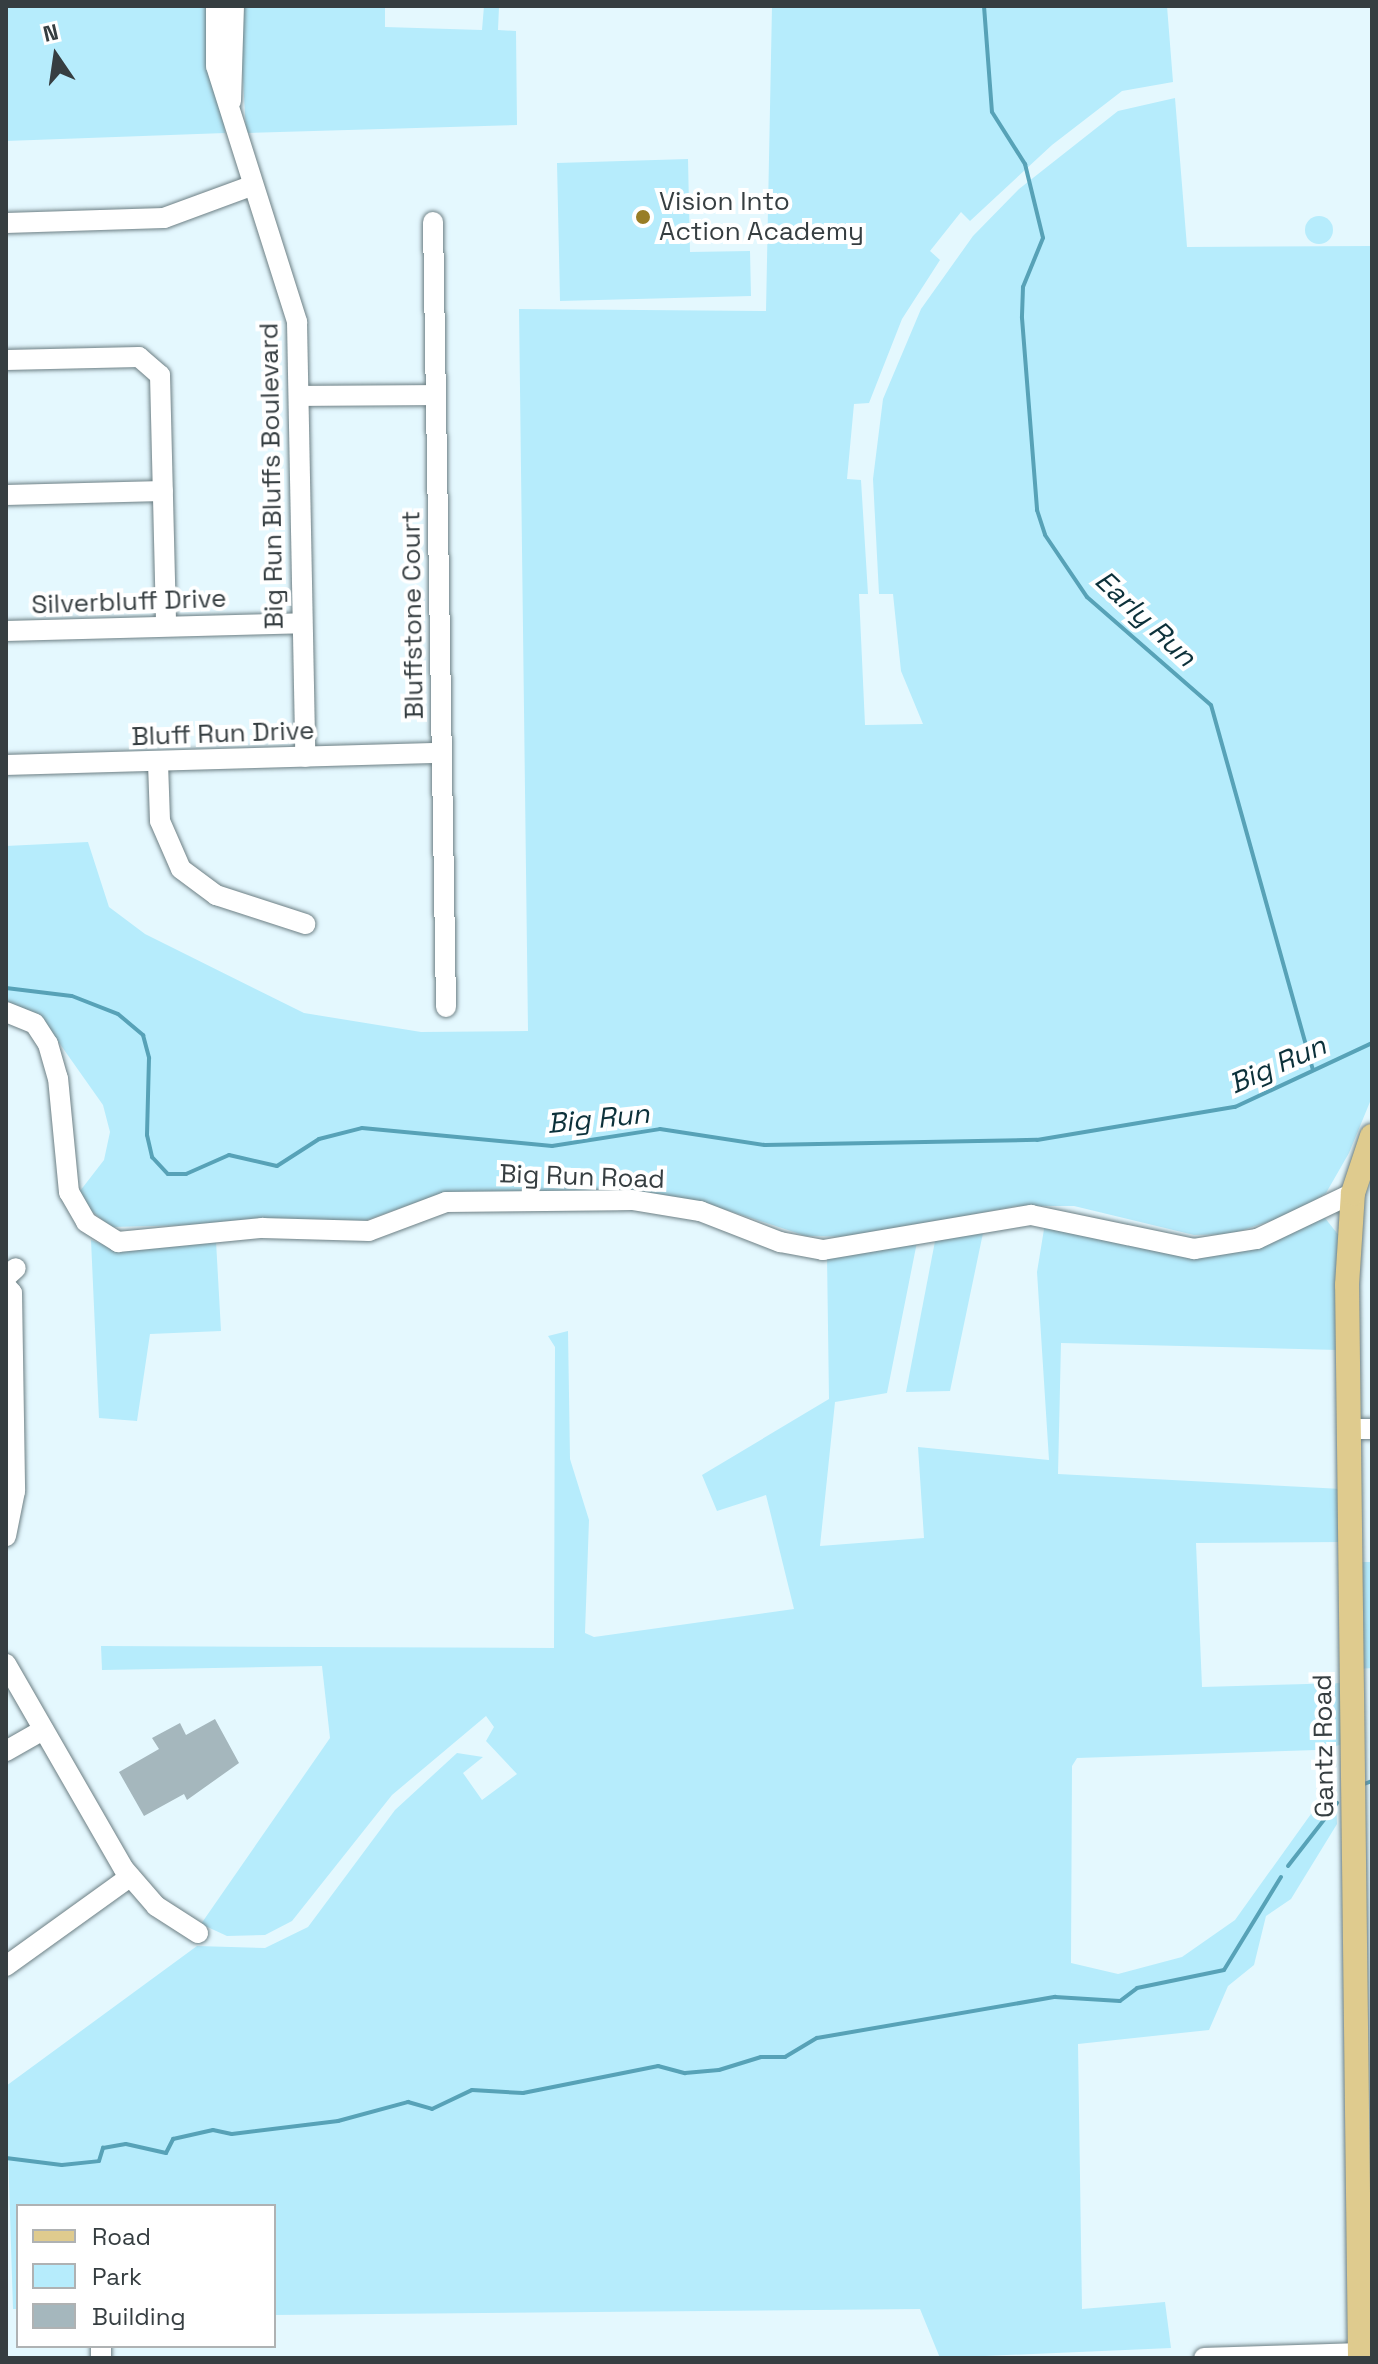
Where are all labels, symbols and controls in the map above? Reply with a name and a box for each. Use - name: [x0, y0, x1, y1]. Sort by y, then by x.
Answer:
- north arrow: [16, 16, 96, 96]
- text: N: [40, 17, 61, 48]
- place label: Vision Into Action Academy: [659, 186, 864, 248]
- marker: Vision Into Action Academy: [634, 208, 652, 226]
- street label: Big Run Bluffs Boulevard: [254, 323, 290, 629]
- street label: Bluffstone Court: [396, 510, 430, 720]
- water label: Early Run: [1089, 563, 1203, 673]
- street label: Silverbluff Drive: [31, 583, 227, 621]
- street label: Bluff Run Drive: [131, 715, 315, 753]
- water label: Big Run: [1223, 1028, 1331, 1100]
- water label: Big Run: [545, 1096, 651, 1140]
- street label: Big Run Road: [499, 1159, 665, 1195]
- street label: Gantz Road: [1307, 1674, 1341, 1818]
- legend: [16, 2204, 276, 2348]
- text: Road: [92, 2221, 151, 2252]
- text: Park: [92, 2261, 142, 2292]
- text: Building: [92, 2301, 186, 2332]

